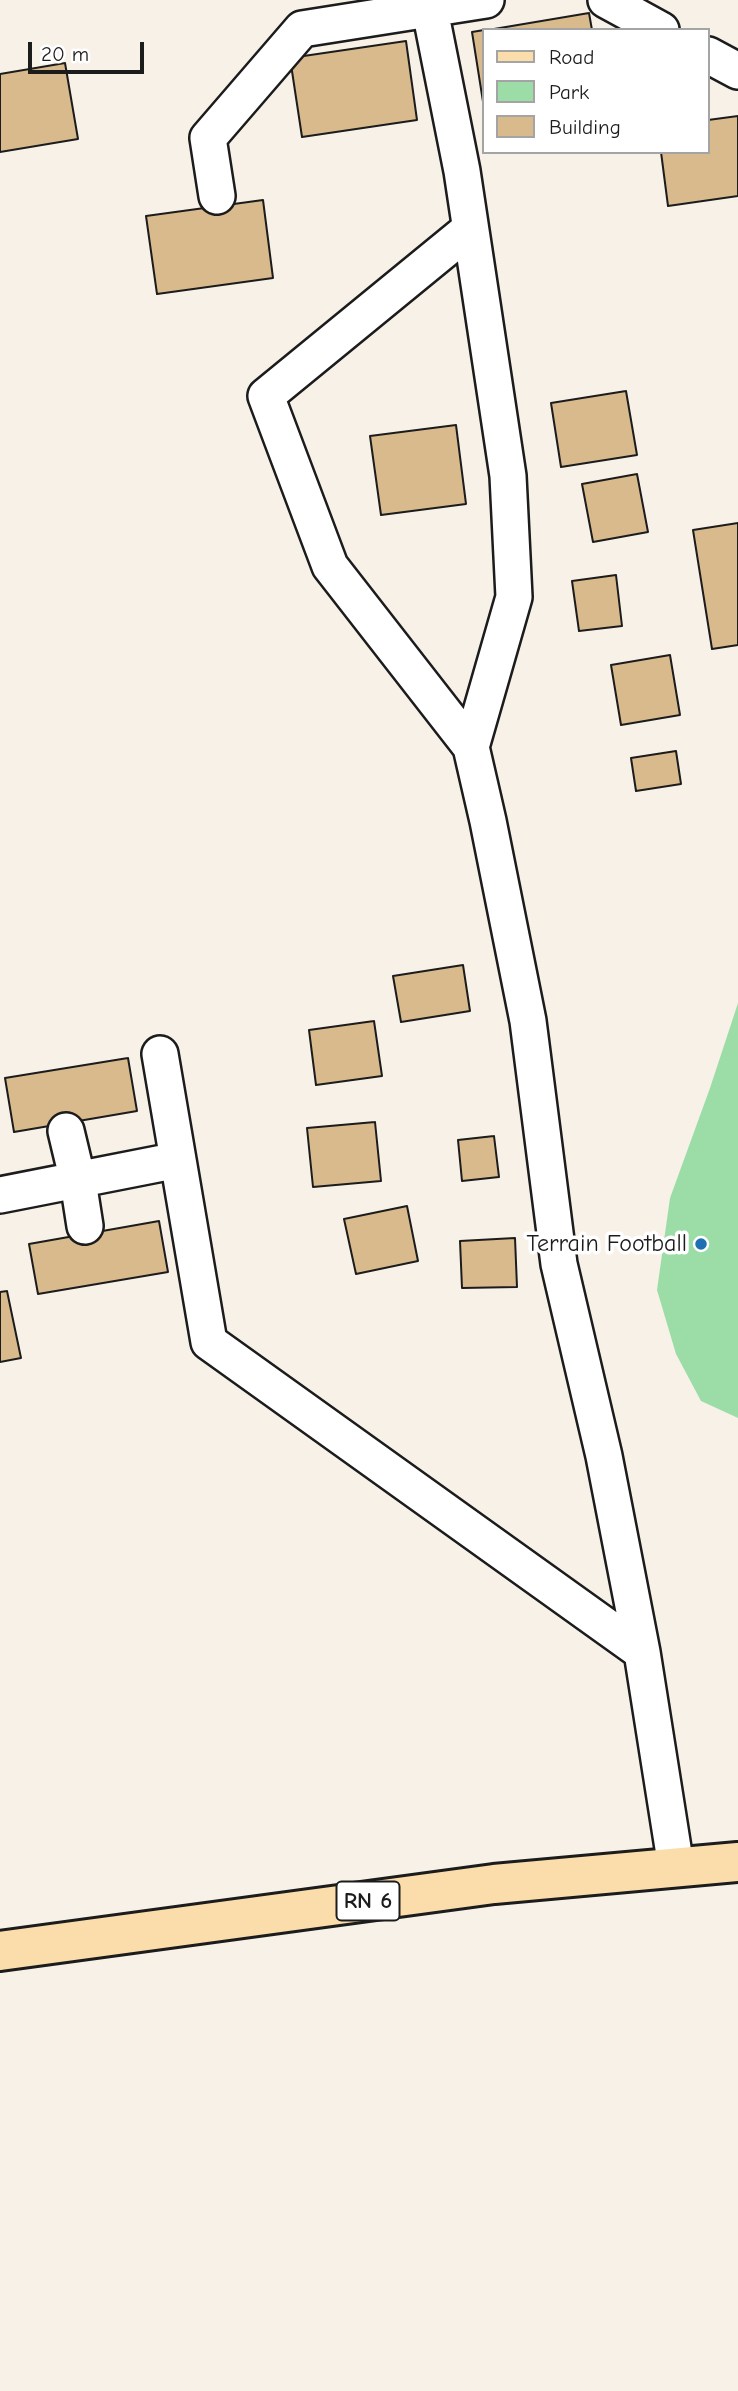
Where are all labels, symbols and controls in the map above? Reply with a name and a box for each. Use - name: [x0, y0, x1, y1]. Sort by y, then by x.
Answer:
- scale bar: [32, 28, 147, 72]
- legend: [482, 28, 710, 154]
- text: 20 m: [41, 42, 89, 66]
- text: Road: [549, 45, 594, 69]
- text: Park: [549, 80, 589, 104]
- text: Building: [549, 115, 621, 139]
- place label: Terrain Football: [526, 1230, 687, 1258]
- marker: Terrain Football: [693, 1236, 709, 1252]
- road number: RN 6: [336, 1882, 400, 1920]

